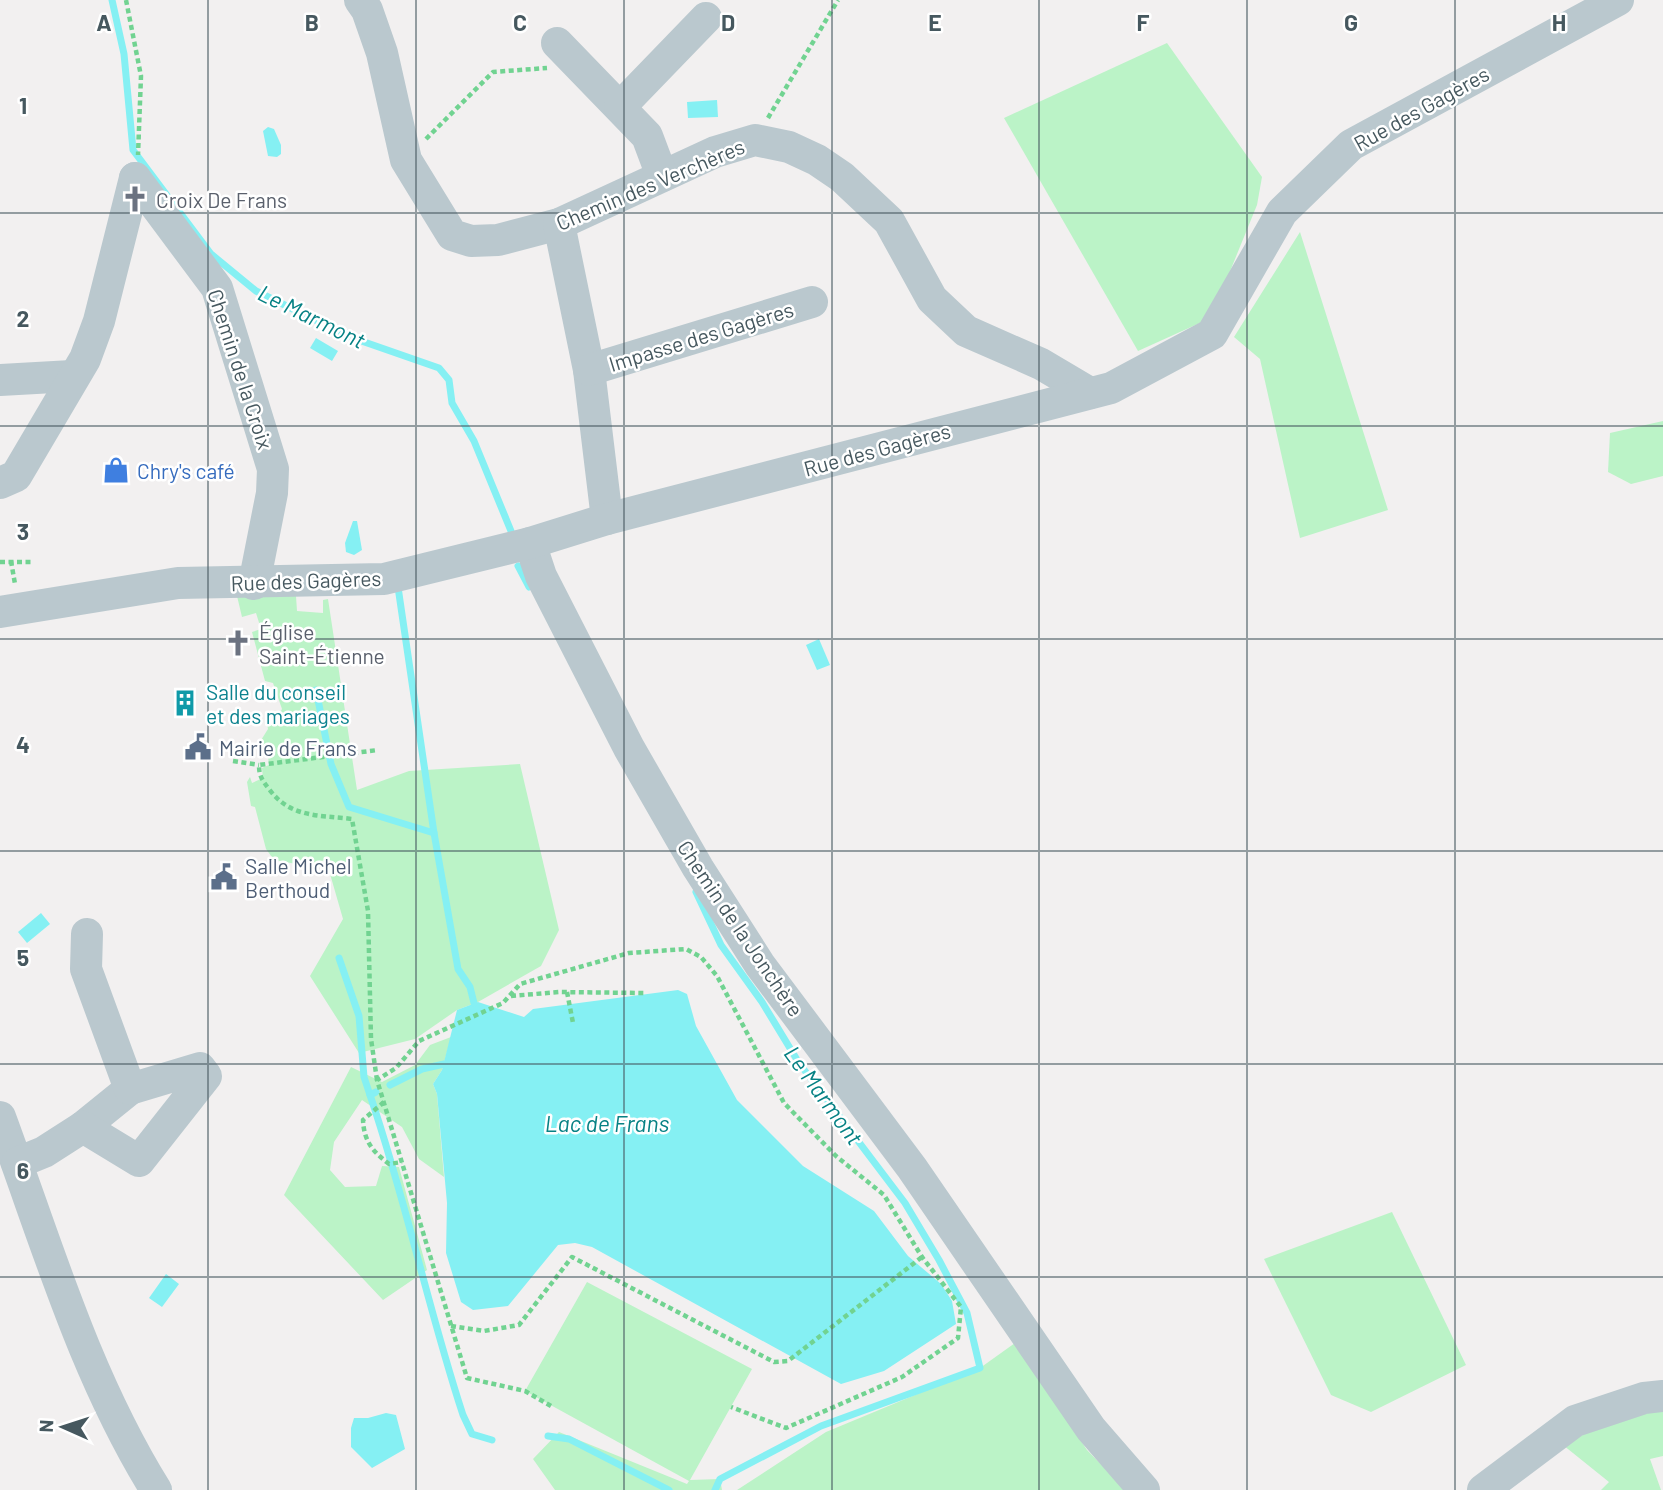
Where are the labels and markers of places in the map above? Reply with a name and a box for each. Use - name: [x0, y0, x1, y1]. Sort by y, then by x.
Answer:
- church icon: Croix De Frans: [120, 184, 150, 214]
- place label: Croix De Frans: [156, 187, 287, 212]
- shop icon: Chry's café: [101, 455, 131, 485]
- place label: Chry's café: [137, 458, 235, 483]
- place label: Église Saint-Étienne: [259, 619, 385, 668]
- church icon: Église Saint-Étienne: [223, 628, 253, 658]
- place label: Salle du conseil et des mariages: [206, 679, 350, 728]
- building icon: Salle du conseil et des mariages: [170, 688, 200, 718]
- public building icon: Mairie de Frans: [183, 732, 213, 762]
- place label: Mairie de Frans: [219, 735, 357, 760]
- place label: Salle Michel Berthoud: [245, 853, 352, 902]
- public building icon: Salle Michel Berthoud: [209, 862, 239, 892]

